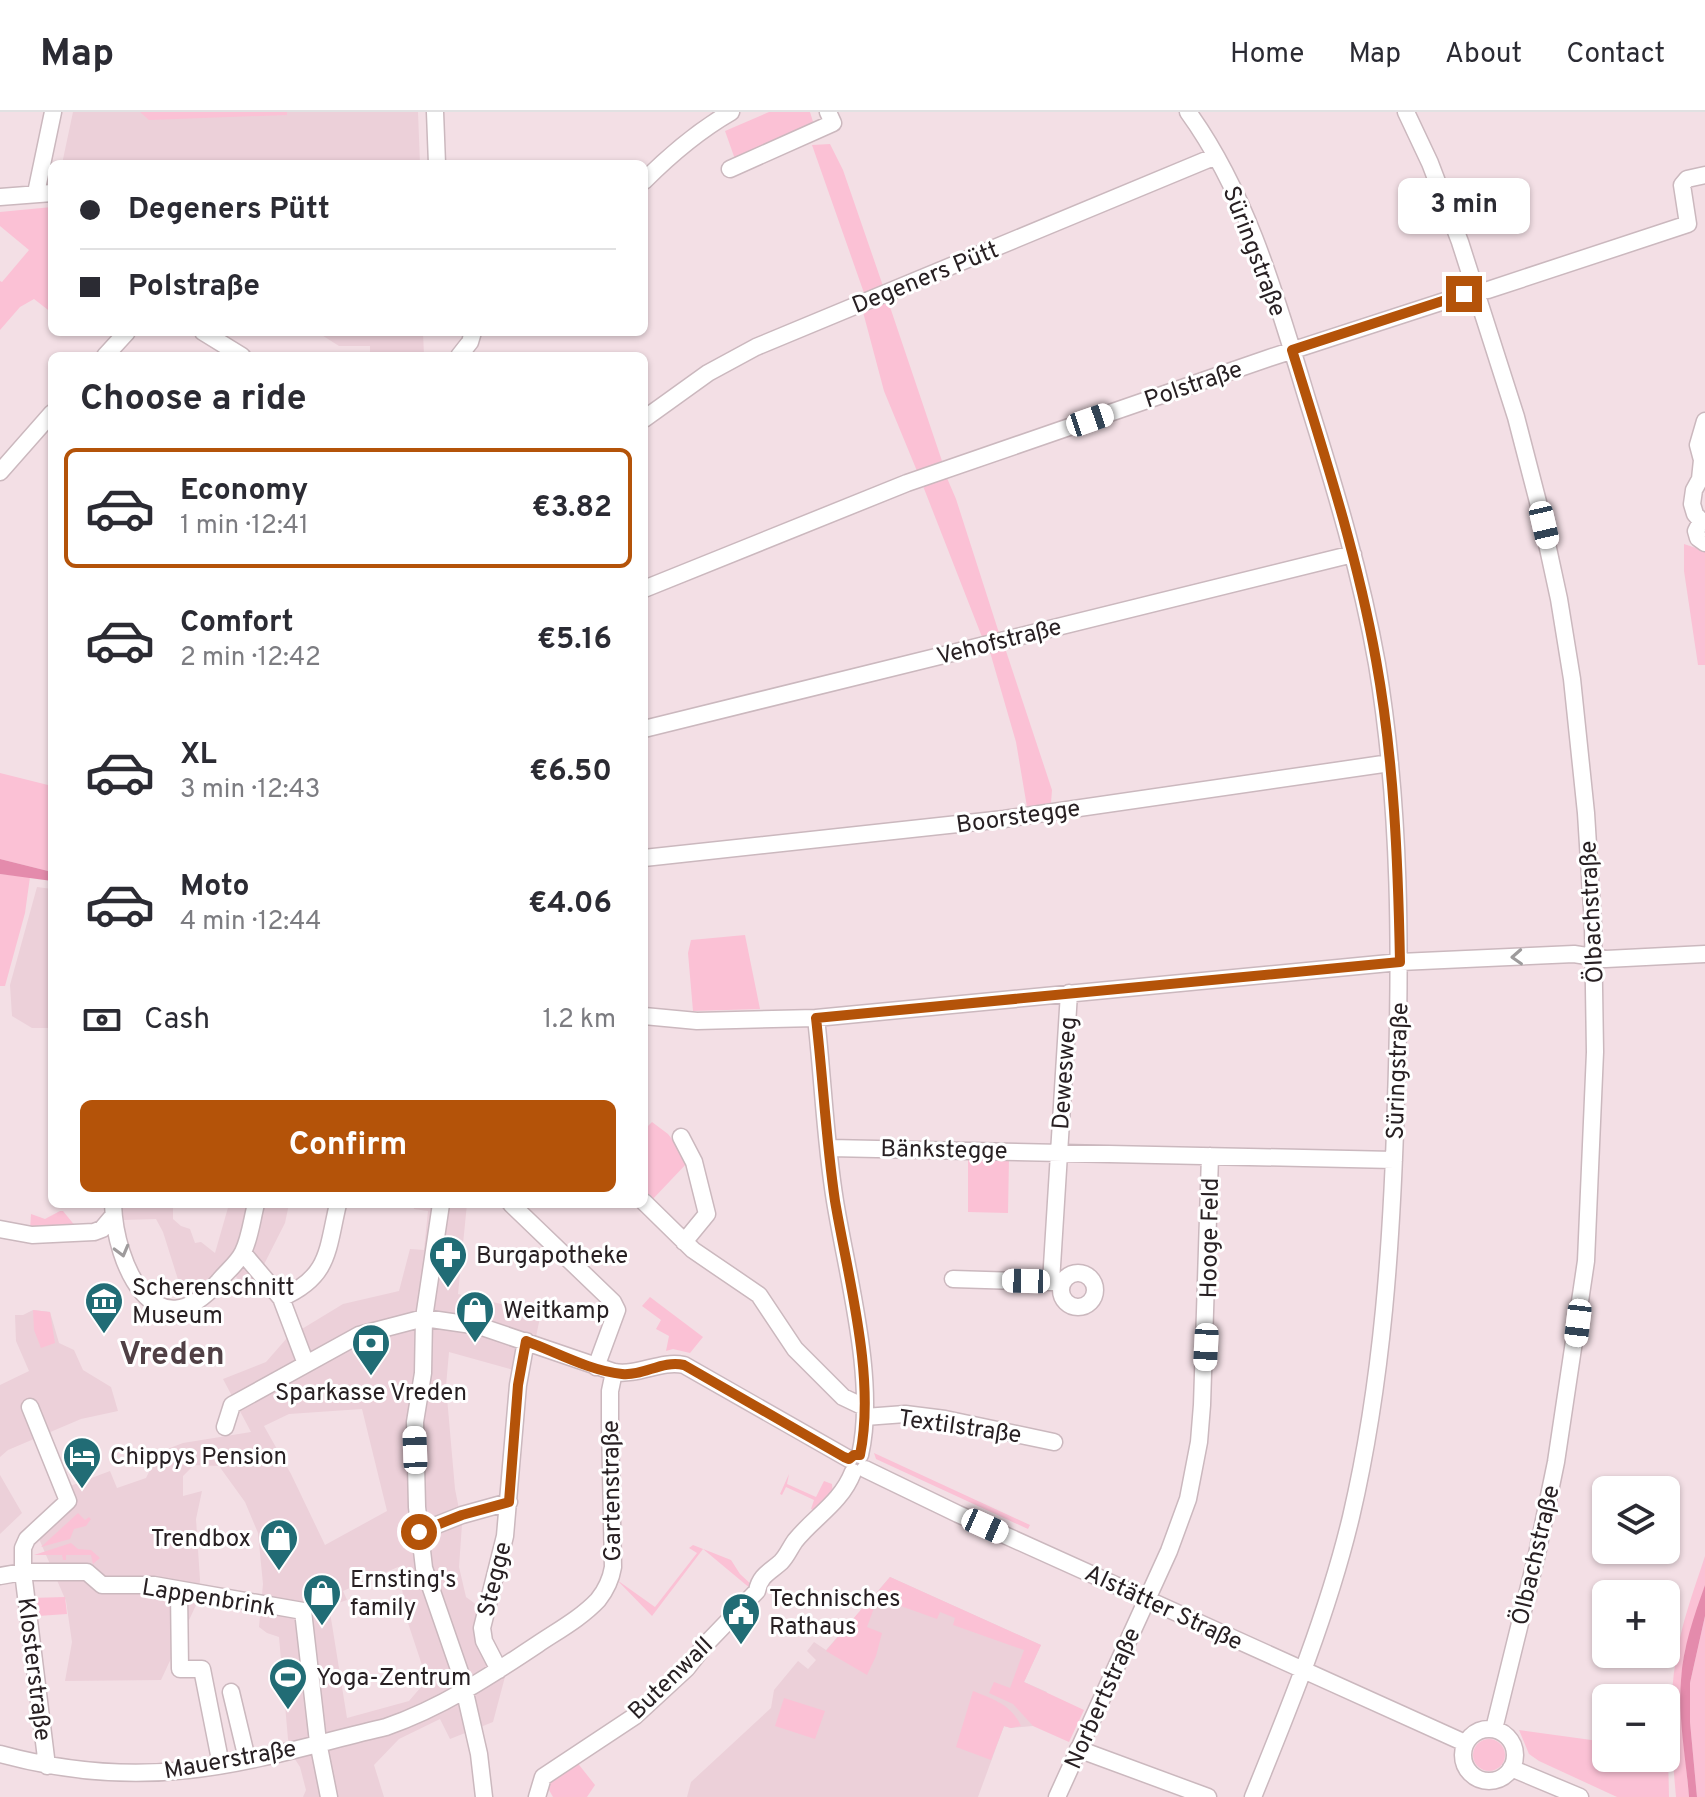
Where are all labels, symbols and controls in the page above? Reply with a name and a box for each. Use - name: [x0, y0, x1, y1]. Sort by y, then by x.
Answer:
- text: Map: [40, 31, 114, 80]
- text: Home: [1230, 37, 1304, 73]
- text: Map: [1348, 37, 1401, 73]
- text: About: [1445, 37, 1522, 73]
- text: Contact: [1566, 37, 1665, 73]
- callout: 3 min: [1398, 178, 1530, 234]
- street label: Süringstraße: [1215, 182, 1292, 321]
- text: 3 min: [1430, 189, 1498, 222]
- text: Degeners Pütt: [128, 192, 330, 229]
- street label: Degeners Pütt: [848, 236, 1003, 322]
- text: Polstraße: [128, 269, 260, 306]
- route end: [1446, 276, 1482, 312]
- street label: Polstraße: [1141, 355, 1247, 417]
- text: Choose a ride: [80, 377, 306, 423]
- car: [1063, 401, 1117, 439]
- icon: car: [84, 472, 156, 544]
- text: Economy: [180, 473, 308, 510]
- text: €3.82: [532, 490, 612, 527]
- car: [1527, 499, 1561, 551]
- text: 1 min · 12:41: [180, 510, 309, 543]
- icon: car: [84, 604, 156, 676]
- text: Comfort: [180, 605, 293, 642]
- street label: Vehofstraße: [934, 613, 1065, 673]
- text: €5.16: [537, 622, 612, 659]
- text: 2 min · 12:42: [180, 642, 321, 675]
- icon: car: [84, 736, 156, 808]
- text: XL: [180, 737, 217, 774]
- text: €6.50: [529, 754, 612, 791]
- text: 3 min · 12:43: [180, 774, 321, 807]
- street label: Boorstegge: [954, 794, 1082, 842]
- street label: Ölbachstraße: [1572, 840, 1612, 984]
- icon: car: [84, 868, 156, 940]
- text: Moto: [180, 869, 250, 906]
- text: €4.06: [528, 886, 612, 923]
- text: 4 min · 12:44: [180, 906, 322, 939]
- one-way arrow: [1510, 948, 1523, 965]
- icon: cash: [80, 998, 124, 1042]
- text: Cash: [144, 1002, 210, 1039]
- street label: Süringstraße: [1382, 1002, 1416, 1140]
- text: 1.2 km: [543, 1004, 616, 1037]
- street label: Dewesweg: [1047, 1016, 1085, 1131]
- button: Confirm: [80, 1100, 616, 1192]
- street label: Bänkstegge: [880, 1135, 1008, 1167]
- street label: Hooge Feld: [1195, 1177, 1227, 1299]
- pharmacy icon: Burgapotheke: [427, 1234, 469, 1289]
- place label: Burgapotheke: [476, 1242, 628, 1272]
- one-way arrow: [112, 1243, 129, 1257]
- car: [1002, 1269, 1050, 1293]
- place label: Scherenschnitt Museum: [132, 1274, 295, 1332]
- museum icon: Scherenschnitt Museum: [83, 1280, 125, 1335]
- shop icon: Weitkamp: [454, 1289, 496, 1344]
- place label: Weitkamp: [503, 1297, 610, 1327]
- car: [1563, 1298, 1593, 1348]
- bank icon: Sparkasse Vreden: [350, 1322, 392, 1377]
- car: [1193, 1322, 1219, 1372]
- district label: Vreden: [119, 1336, 225, 1376]
- place label: Sparkasse Vreden: [275, 1379, 467, 1409]
- street label: Textilstraße: [896, 1405, 1023, 1451]
- street label: Gartenstraße: [597, 1420, 629, 1562]
- car: [402, 1426, 428, 1474]
- hotel icon: Chippys Pension: [61, 1435, 103, 1490]
- place label: Chippys Pension: [110, 1443, 287, 1473]
- map controls: [1592, 1476, 1680, 1772]
- button: layers: [1592, 1476, 1680, 1564]
- street label: Ölbachstraße: [1504, 1482, 1568, 1628]
- car: [958, 1505, 1012, 1547]
- route start: [401, 1514, 437, 1550]
- shop icon: Trendbox: [258, 1517, 300, 1572]
- place label: Trendbox: [151, 1525, 251, 1555]
- street label: Stegge: [472, 1539, 520, 1620]
- street label: Alstätter Straße: [1079, 1559, 1247, 1658]
- place label: Ernsting's family: [350, 1566, 456, 1624]
- shop icon: Ernsting's family: [301, 1572, 343, 1627]
- street label: Lappenbrink: [140, 1574, 278, 1624]
- button: +: [1592, 1580, 1680, 1668]
- place label: Technisches Rathaus: [769, 1585, 900, 1643]
- public building icon: Technisches Rathaus: [720, 1591, 762, 1646]
- street label: Klosterstraße: [9, 1596, 57, 1743]
- street label: Norbertstraße: [1059, 1623, 1148, 1774]
- street label: Butenwall: [623, 1632, 720, 1727]
- sports icon: Yoga-Zentrum: [267, 1656, 309, 1711]
- place label: Yoga-Zentrum: [316, 1664, 471, 1694]
- button: −: [1592, 1684, 1680, 1772]
- street label: Mauerstraße: [162, 1735, 299, 1787]

